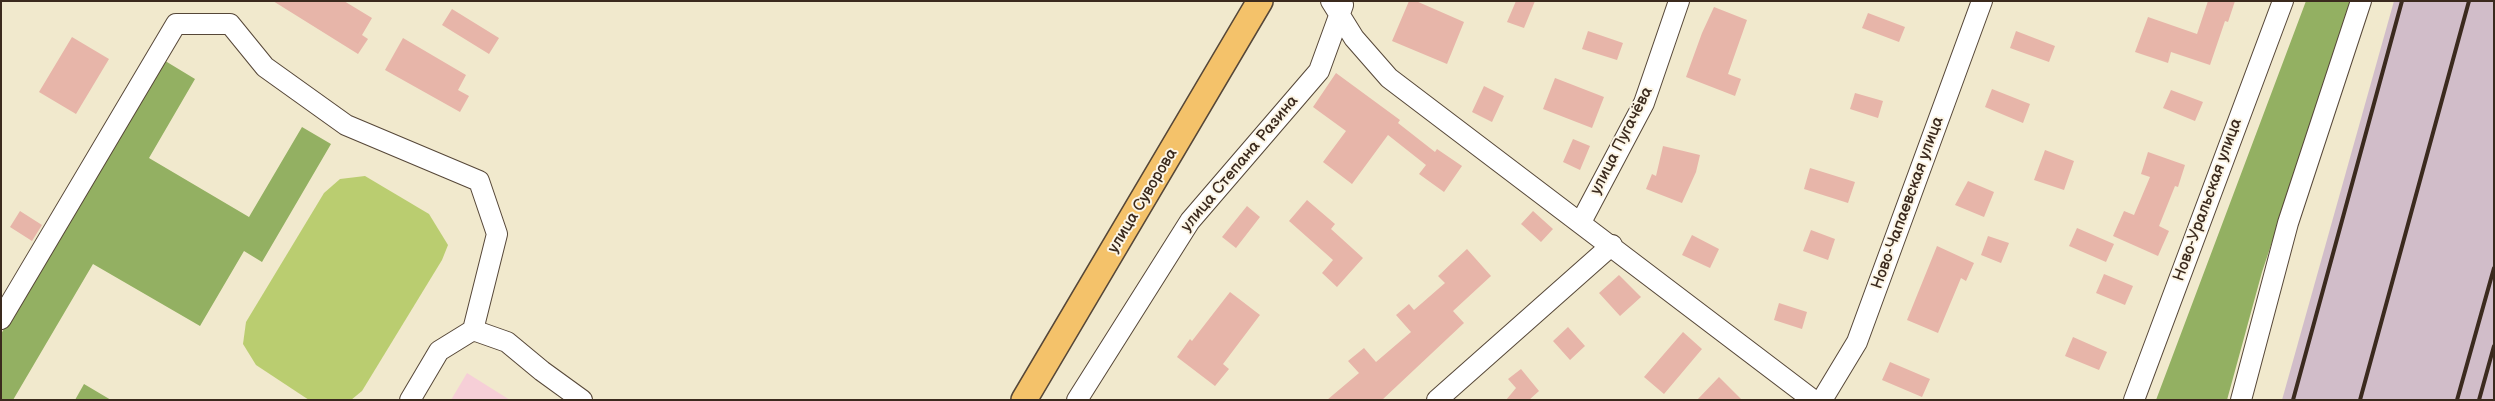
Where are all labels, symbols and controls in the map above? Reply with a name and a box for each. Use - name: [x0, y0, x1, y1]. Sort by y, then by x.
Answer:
- street label: улица Пугачёва: [1587, 84, 1657, 198]
- street label: улица Степана Разина: [1177, 92, 1303, 236]
- street label: Ново-Чапаевская улица: [1868, 114, 1948, 292]
- street label: Ново-Уральская улица: [2170, 116, 2246, 284]
- street label: улица Суворова: [1104, 145, 1182, 257]

